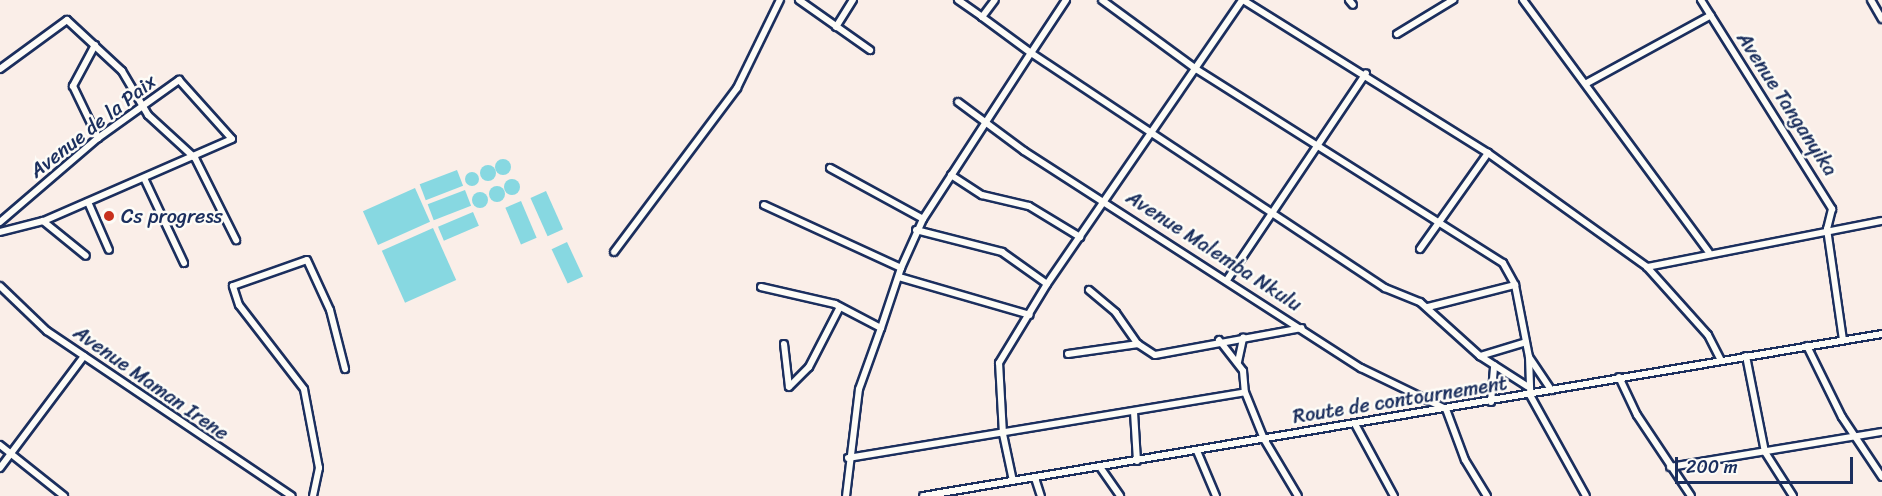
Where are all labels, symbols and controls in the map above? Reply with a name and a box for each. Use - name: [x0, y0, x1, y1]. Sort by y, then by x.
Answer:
- street label: Avenue Tanganyika: [1732, 28, 1842, 180]
- street label: Avenue de la Paix: [25, 69, 161, 183]
- street label: Avenue Malemba Nkulu: [1122, 185, 1306, 317]
- place label: Cs progress: [121, 204, 223, 228]
- marker: Cs progress: [102, 209, 116, 223]
- street label: Avenue Maman Irene: [69, 320, 233, 446]
- street label: Route de contournement: [1291, 371, 1509, 429]
- scale bar: [1678, 445, 1856, 483]
- text: 200 m: [1686, 451, 1738, 483]

